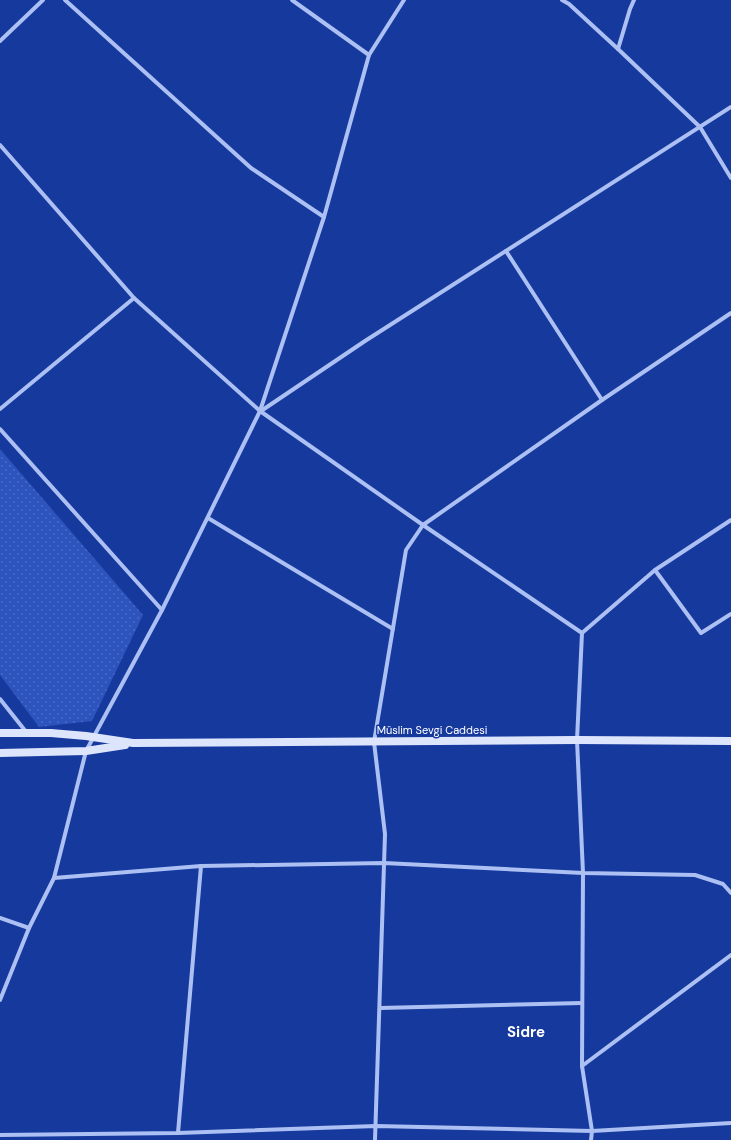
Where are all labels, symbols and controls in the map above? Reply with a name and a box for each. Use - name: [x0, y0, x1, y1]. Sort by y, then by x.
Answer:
- street label: Müslim Sevgi Caddesi: [377, 723, 487, 737]
- district label: Sidre: [507, 1022, 545, 1042]

